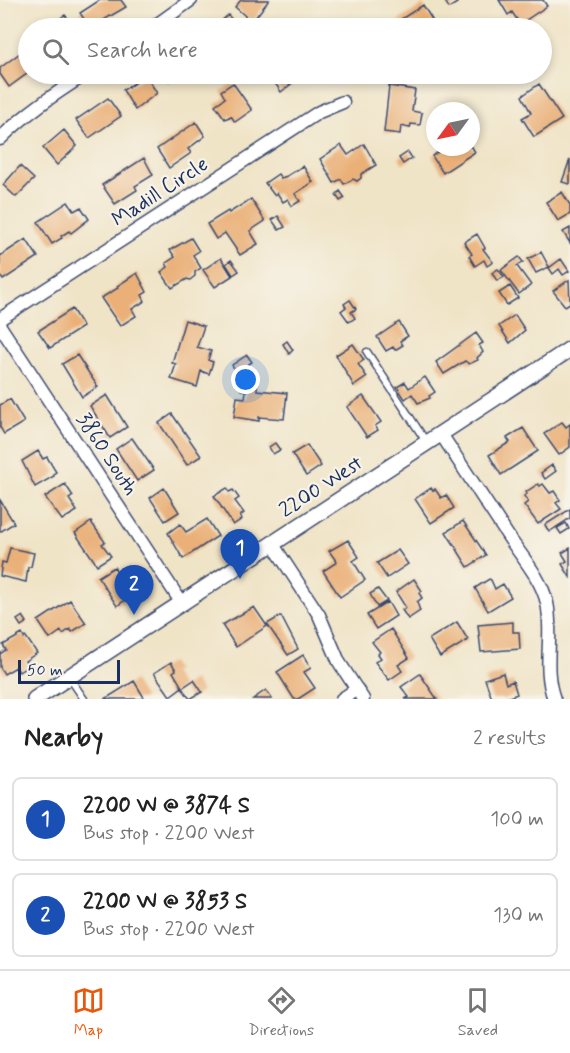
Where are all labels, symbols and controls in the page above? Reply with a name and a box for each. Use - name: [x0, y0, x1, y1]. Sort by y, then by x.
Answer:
- search box: [18, 18, 552, 84]
- icon: search: [39, 35, 72, 68]
- text: Search here: [87, 37, 198, 65]
- north arrow: [426, 102, 480, 156]
- street label: Madill Circle: [106, 150, 214, 234]
- your location: [231, 365, 260, 394]
- street label: 3860 South: [70, 407, 144, 501]
- street label: 2200 West: [274, 449, 369, 524]
- pin: 1: [220, 530, 260, 579]
- pin: 2: [114, 566, 154, 615]
- scale bar: [18, 657, 120, 684]
- text: 50 m: [27, 660, 63, 681]
- text: Nearby: [24, 721, 103, 755]
- text: 2 results: [473, 725, 546, 752]
- text: 2200 W @ 3874 S: [83, 792, 250, 820]
- text: 1: [41, 806, 50, 833]
- text: 100 m: [490, 806, 544, 833]
- text: Bus stop · 2200 West: [83, 820, 255, 847]
- text: 2200 W @ 3853 S: [83, 888, 247, 916]
- text: 2: [41, 902, 50, 929]
- text: 130 m: [493, 902, 544, 929]
- text: Bus stop · 2200 West: [83, 916, 255, 943]
- tab: Map: [72, 984, 105, 1041]
- tab: Directions: [248, 984, 314, 1041]
- tab: Saved: [458, 984, 498, 1041]

